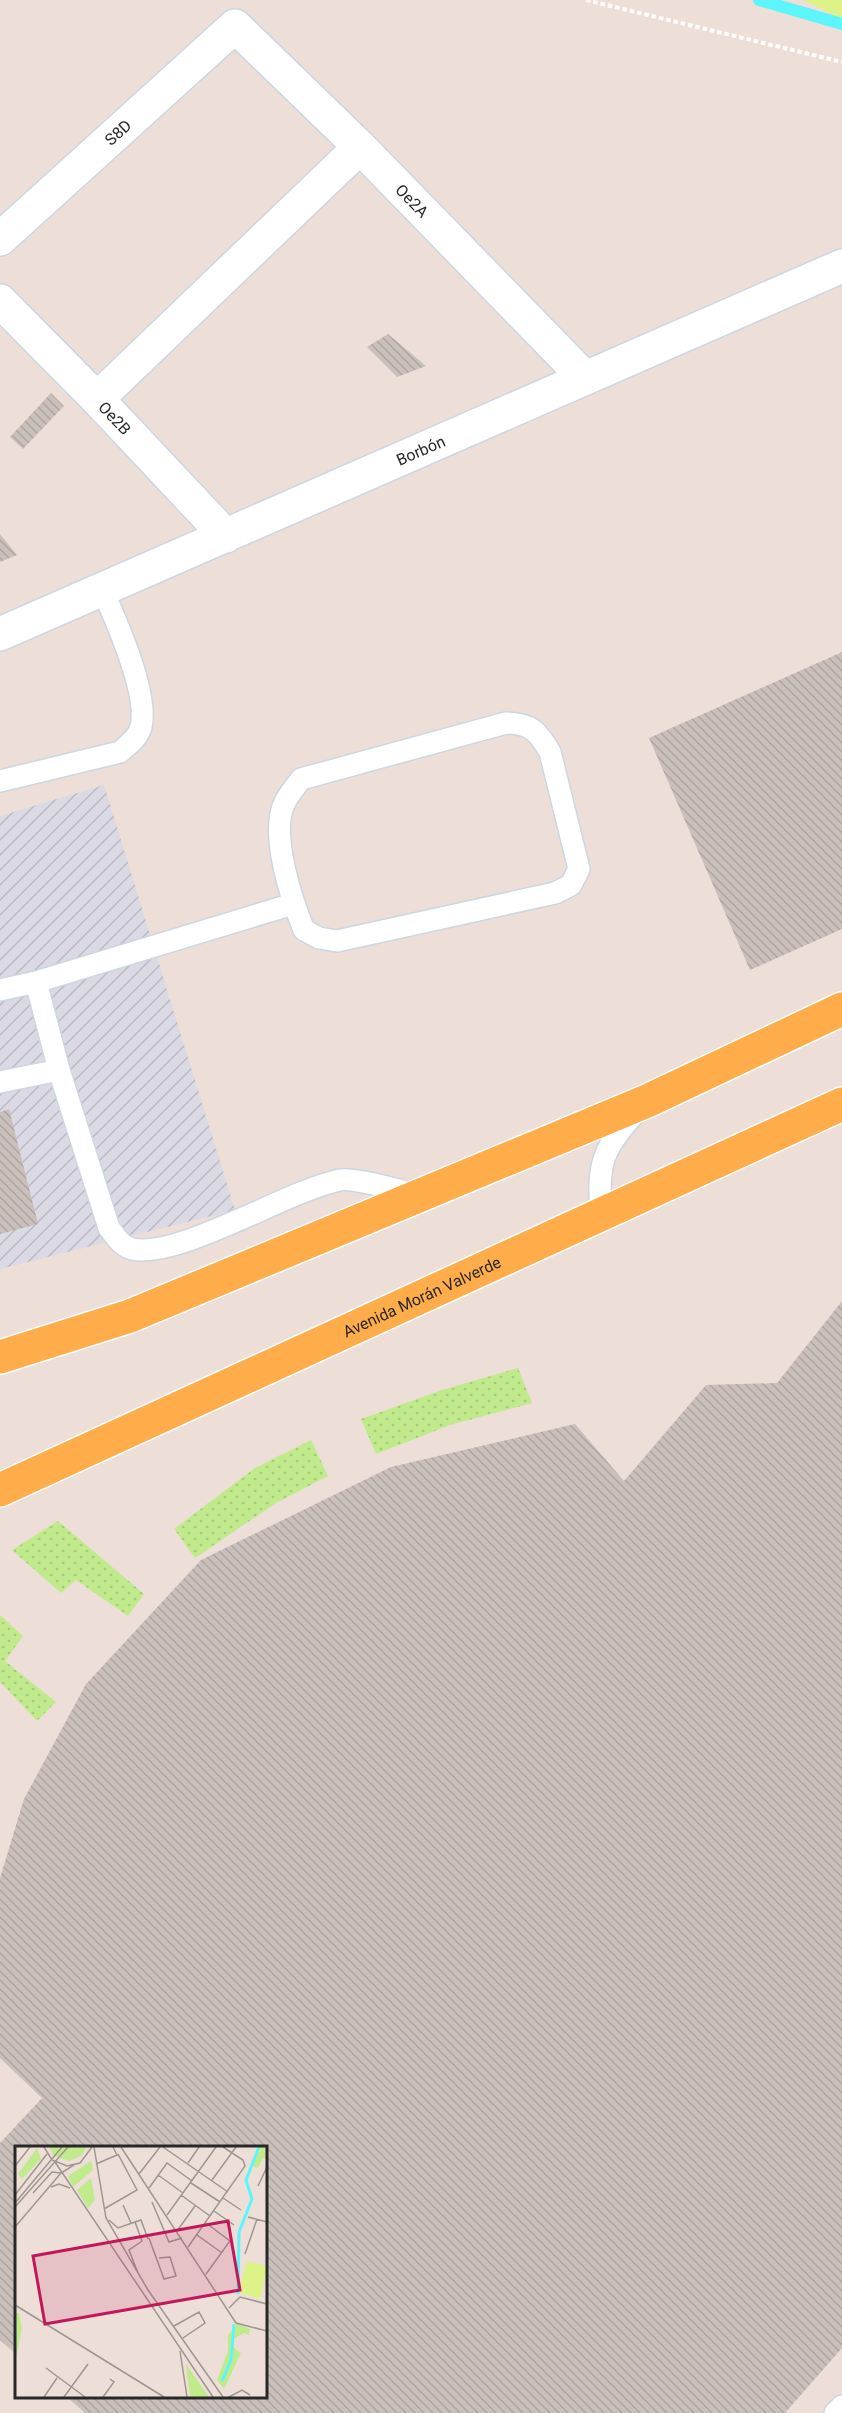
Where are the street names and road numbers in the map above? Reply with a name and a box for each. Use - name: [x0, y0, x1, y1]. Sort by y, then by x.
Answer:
- street label: S8D: [101, 116, 135, 149]
- street label: Oe2A: [391, 180, 433, 222]
- street label: Oe2B: [94, 398, 135, 439]
- street label: Borbón: [393, 432, 448, 470]
- street label: Avenida Morán Valverde: [340, 1253, 504, 1342]

